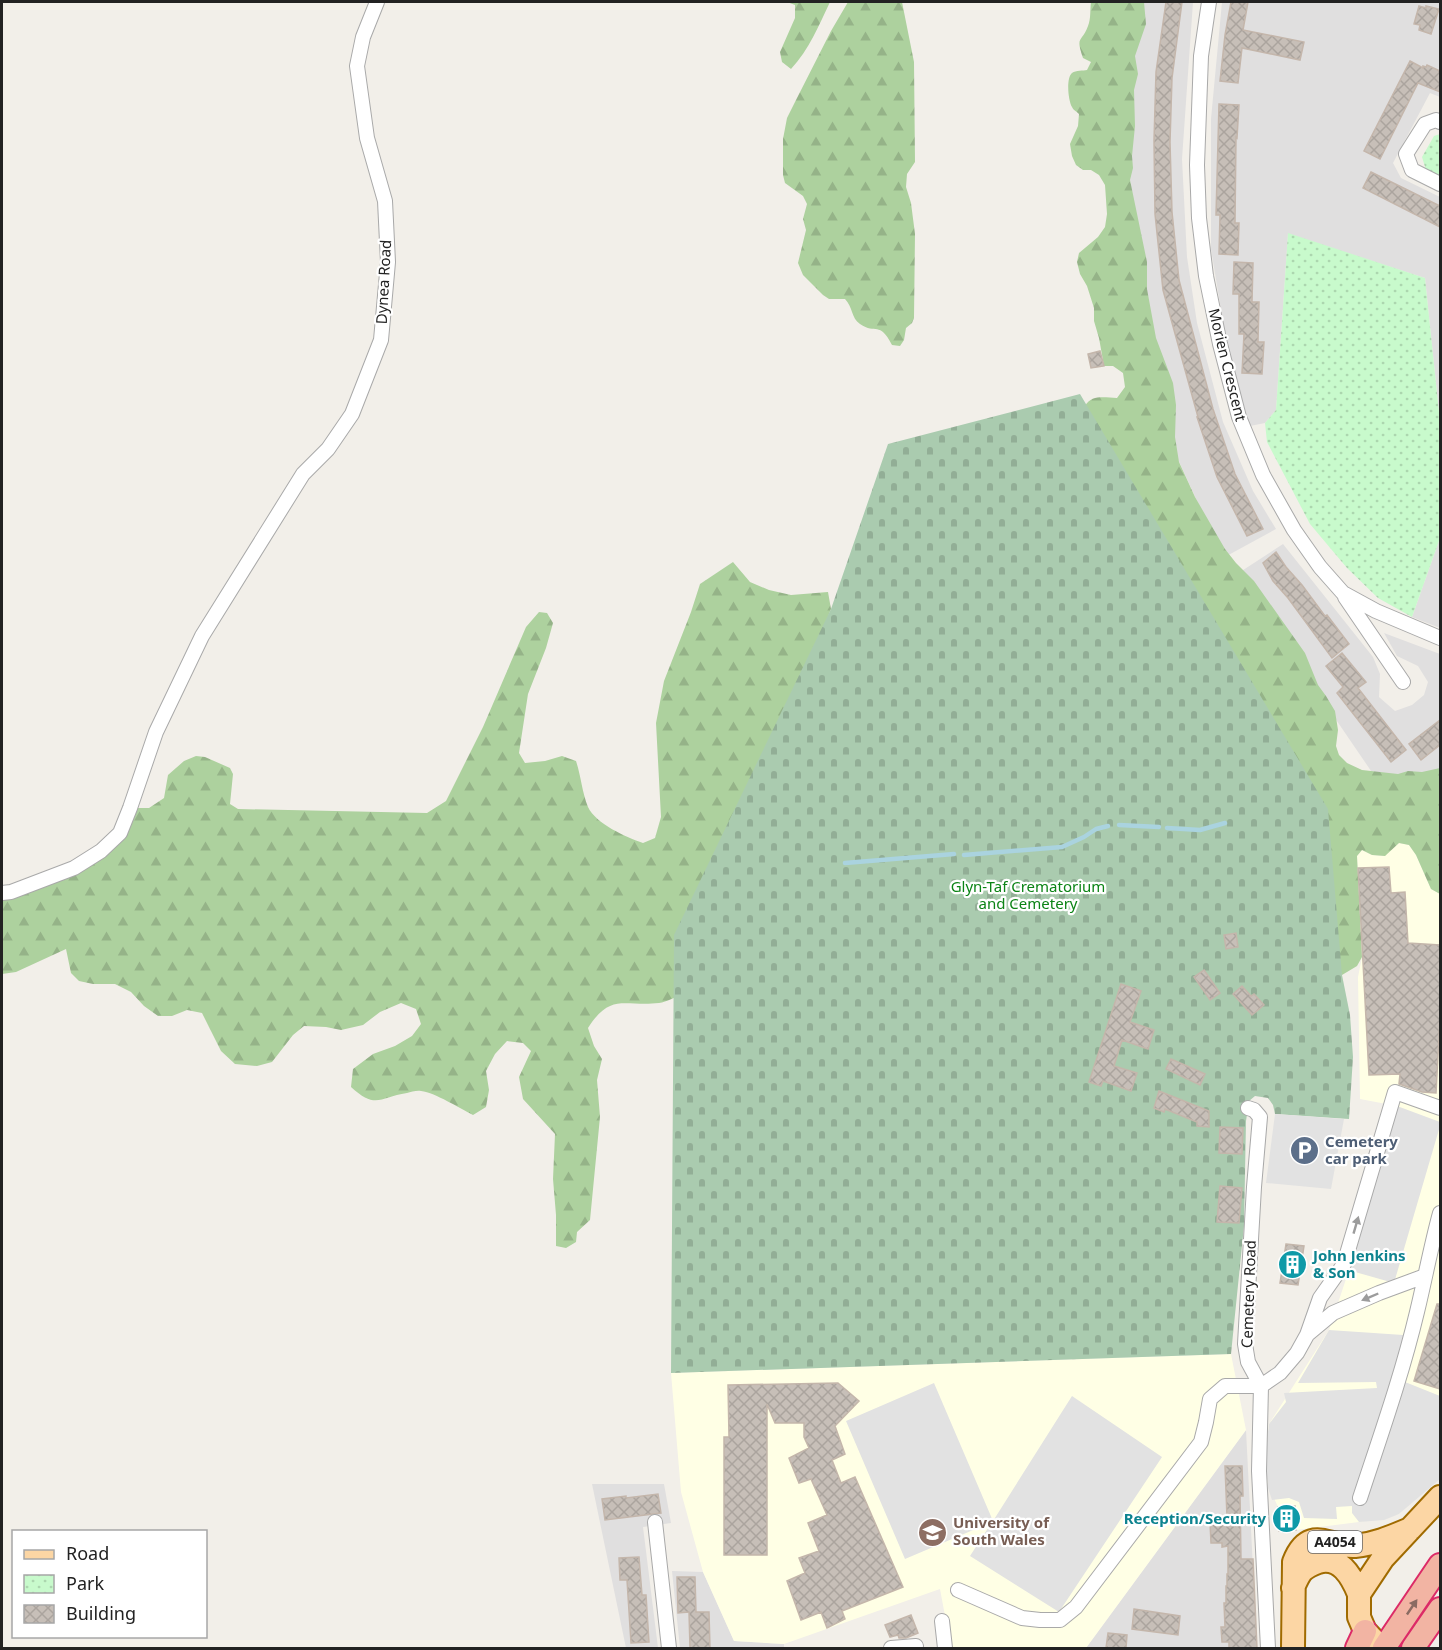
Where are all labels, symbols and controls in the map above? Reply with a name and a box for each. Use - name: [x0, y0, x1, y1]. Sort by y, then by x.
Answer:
- street label: Dynea Road: [371, 239, 395, 325]
- street label: Morien Crescent: [1204, 306, 1252, 424]
- park label: Glyn-Taf Crematorium and Cemetery: [951, 876, 1105, 913]
- place label: Cemetery car park: [1325, 1131, 1398, 1168]
- parking icon: Cemetery car park: [1288, 1135, 1320, 1167]
- one-way arrow: [1352, 1216, 1361, 1234]
- street label: Cemetery Road: [1236, 1240, 1260, 1348]
- place label: John Jenkins & Son: [1311, 1245, 1405, 1282]
- building icon: John Jenkins & Son: [1276, 1249, 1308, 1281]
- one-way arrow: [1361, 1292, 1379, 1302]
- building icon: Reception/Security: [1271, 1503, 1303, 1535]
- place label: Reception/Security: [1124, 1508, 1266, 1528]
- place label: University of South Wales: [953, 1512, 1050, 1549]
- school or university icon: University of South Wales: [916, 1516, 948, 1548]
- legend: [12, 1530, 207, 1638]
- road number: A4054: [1308, 1531, 1362, 1553]
- text: Road: [66, 1541, 109, 1565]
- text: Park: [66, 1571, 104, 1595]
- one-way arrow: [1406, 1599, 1418, 1615]
- text: Building: [66, 1601, 136, 1625]

